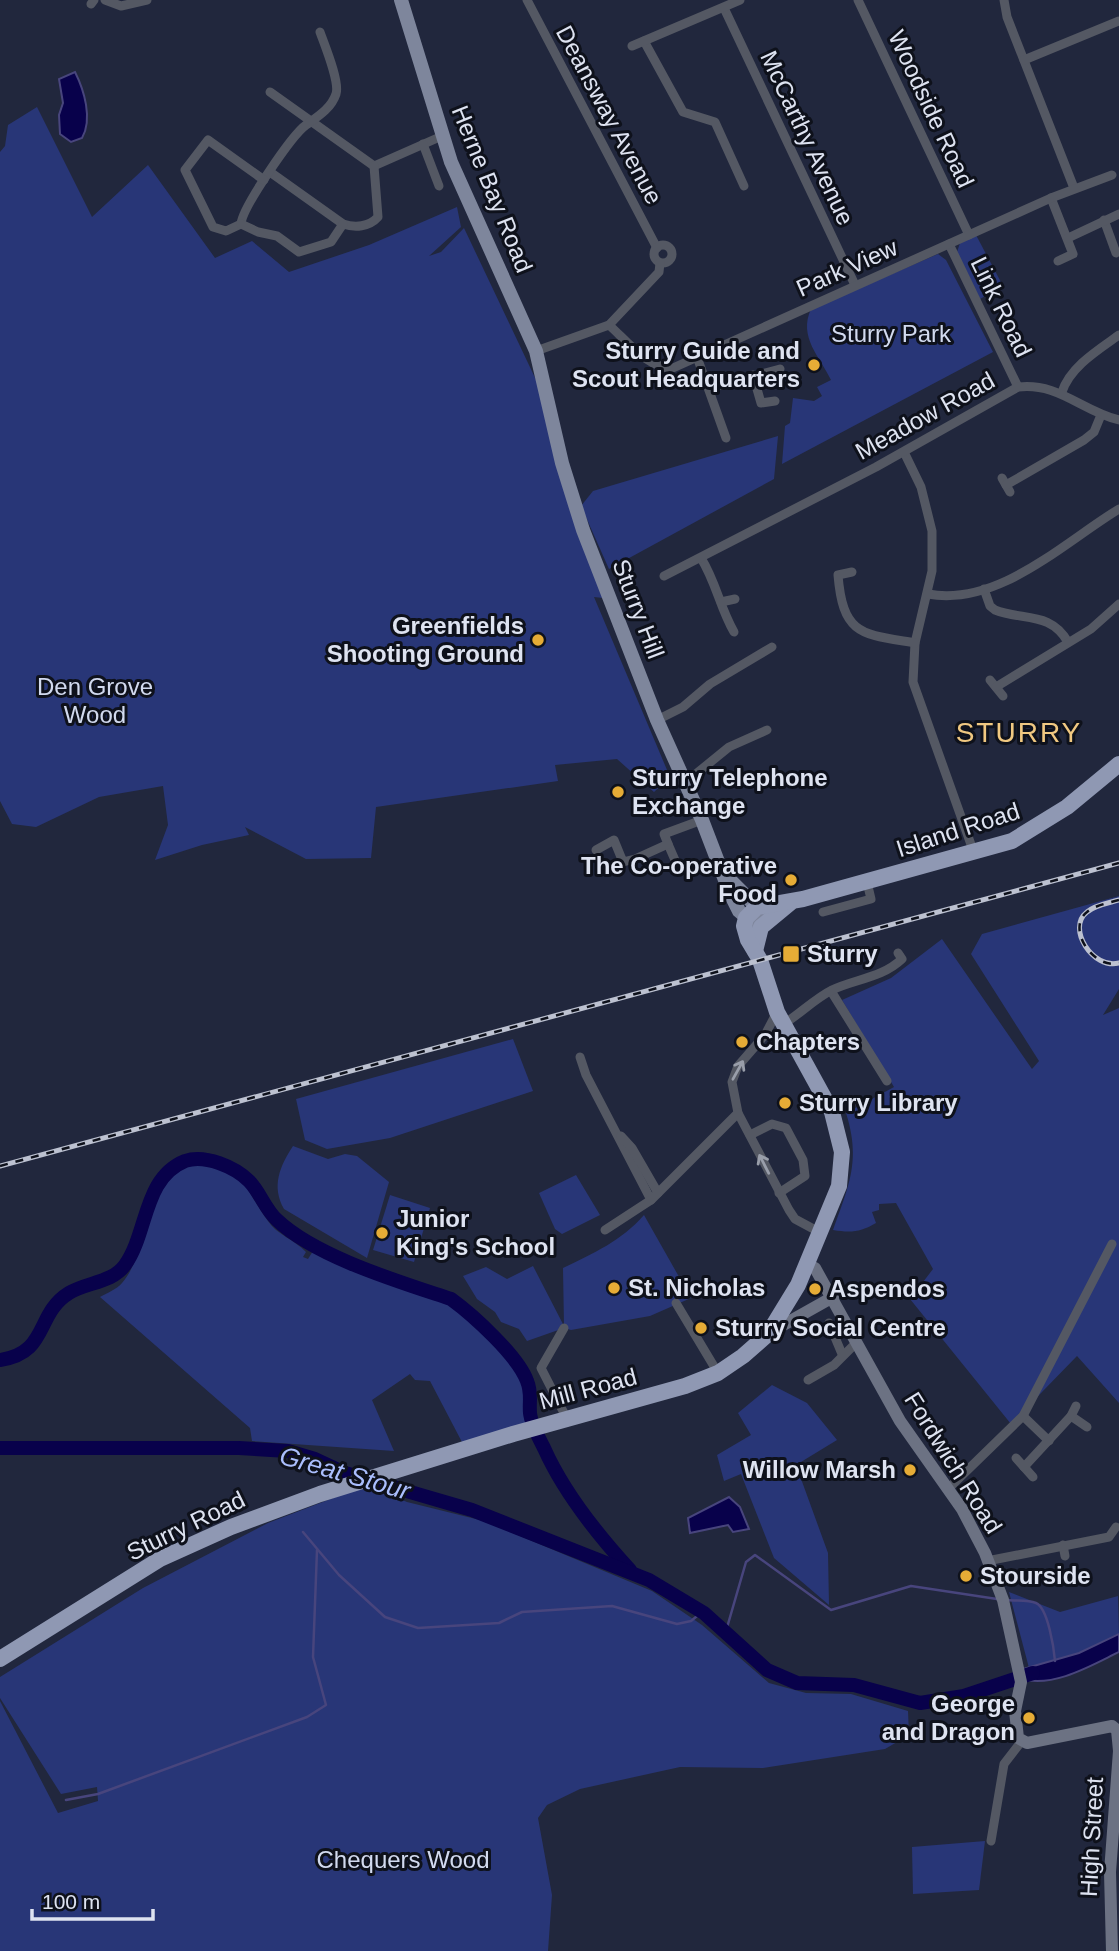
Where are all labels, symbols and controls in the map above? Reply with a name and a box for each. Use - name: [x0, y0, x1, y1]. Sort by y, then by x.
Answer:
- street label: Deansway Avenue: [551, 21, 668, 209]
- street label: Woodside Road: [883, 26, 980, 192]
- street label: McCarthy Avenue: [755, 46, 860, 229]
- street label: Herne Bay Road: [447, 101, 538, 276]
- street label: Park View: [792, 233, 902, 302]
- street label: Link Road: [966, 252, 1037, 361]
- park label: Sturry Park: [831, 320, 952, 347]
- place label: Sturry Guide and Scout Headquarters: [572, 337, 800, 392]
- marker: Sturry Guide and Scout Headquarters: [806, 357, 822, 373]
- street label: Meadow Road: [851, 366, 999, 465]
- street label: Sturry Hill: [607, 555, 670, 662]
- place label: Greenfields Shooting Ground: [327, 612, 524, 667]
- marker: Greenfields Shooting Ground: [530, 632, 546, 648]
- park label: Den Grove Wood: [37, 673, 153, 728]
- district label: STURRY: [956, 717, 1082, 748]
- place label: Sturry Telephone Exchange: [632, 764, 828, 819]
- marker: Sturry Telephone Exchange: [610, 784, 626, 800]
- street label: Island Road: [893, 797, 1023, 862]
- place label: The Co-operative Food: [581, 852, 777, 907]
- marker: The Co-operative Food: [783, 872, 799, 888]
- place label: Sturry: [807, 940, 878, 967]
- marker: Sturry: [781, 944, 801, 964]
- place label: Chapters: [756, 1028, 860, 1055]
- marker: Chapters: [734, 1034, 750, 1050]
- one-way arrow: [731, 1061, 745, 1081]
- place label: Sturry Library: [799, 1089, 958, 1116]
- marker: Sturry Library: [777, 1095, 793, 1111]
- one-way arrow: [757, 1154, 771, 1175]
- place label: Junior King's School: [396, 1205, 555, 1260]
- marker: Junior King's School: [374, 1225, 390, 1241]
- place label: St. Nicholas: [628, 1274, 765, 1301]
- place label: Aspendos: [829, 1275, 945, 1302]
- marker: St. Nicholas: [606, 1280, 622, 1296]
- marker: Aspendos: [807, 1281, 823, 1297]
- place label: Sturry Social Centre: [715, 1314, 946, 1341]
- marker: Sturry Social Centre: [693, 1320, 709, 1336]
- street label: Mill Road: [536, 1363, 640, 1415]
- street label: Fordwich Road: [899, 1387, 1008, 1538]
- water label: Great Stour: [276, 1440, 415, 1506]
- place label: Willow Marsh: [743, 1456, 896, 1483]
- marker: Willow Marsh: [902, 1462, 918, 1478]
- street label: Sturry Road: [122, 1485, 249, 1566]
- place label: Stourside: [980, 1562, 1091, 1589]
- marker: Stourside: [958, 1568, 974, 1584]
- place label: George and Dragon: [882, 1690, 1015, 1745]
- marker: George and Dragon: [1021, 1710, 1037, 1726]
- street label: High Street: [1075, 1776, 1108, 1898]
- park label: Chequers Wood: [317, 1846, 490, 1873]
- scale bar: [32, 1878, 152, 1922]
- text: 100 m: [42, 1890, 100, 1913]

